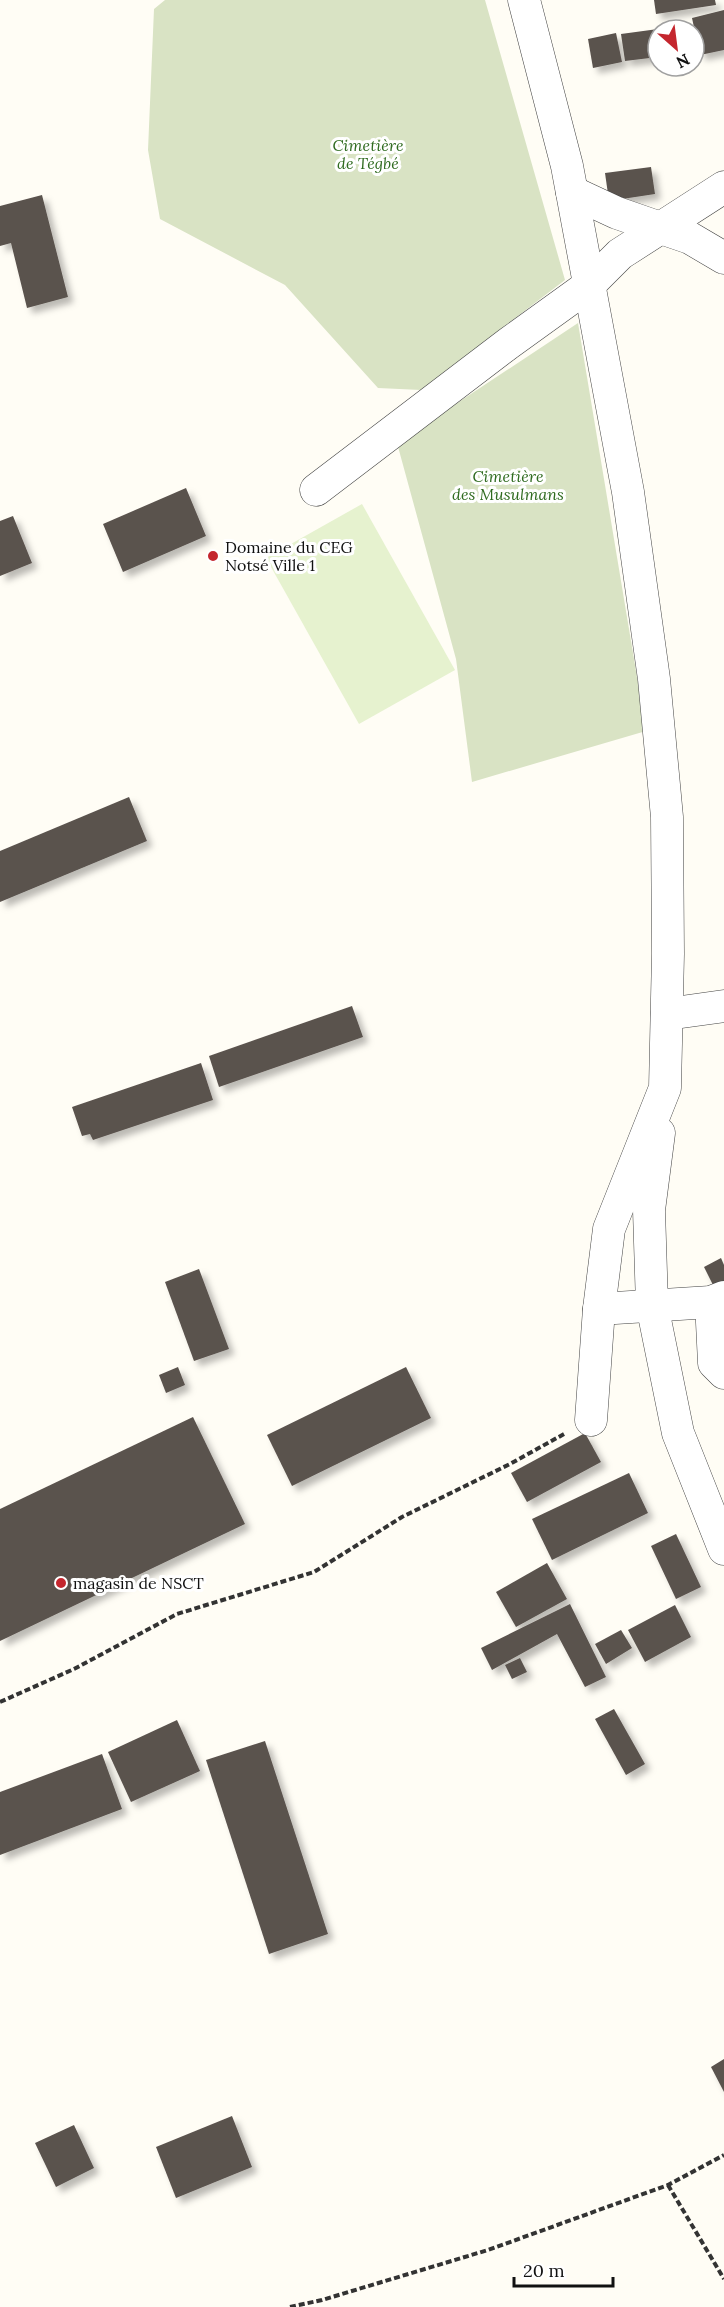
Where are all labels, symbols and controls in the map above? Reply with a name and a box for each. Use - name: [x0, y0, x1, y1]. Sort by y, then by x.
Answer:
- north arrow: [646, 18, 706, 78]
- text: N: [673, 50, 693, 73]
- park label: Cimetière de Tégbé: [332, 135, 404, 173]
- park label: Cimetière des Musulmans: [452, 466, 564, 504]
- place label: Domaine du CEG Notsé Ville 1: [225, 537, 353, 575]
- marker: Domaine du CEG Notsé Ville 1: [206, 549, 220, 563]
- place label: magasin de NSCT: [73, 1573, 204, 1593]
- marker: magasin de NSCT: [54, 1576, 68, 1590]
- scale bar: [514, 2250, 613, 2288]
- text: 20 m: [523, 2259, 565, 2282]

